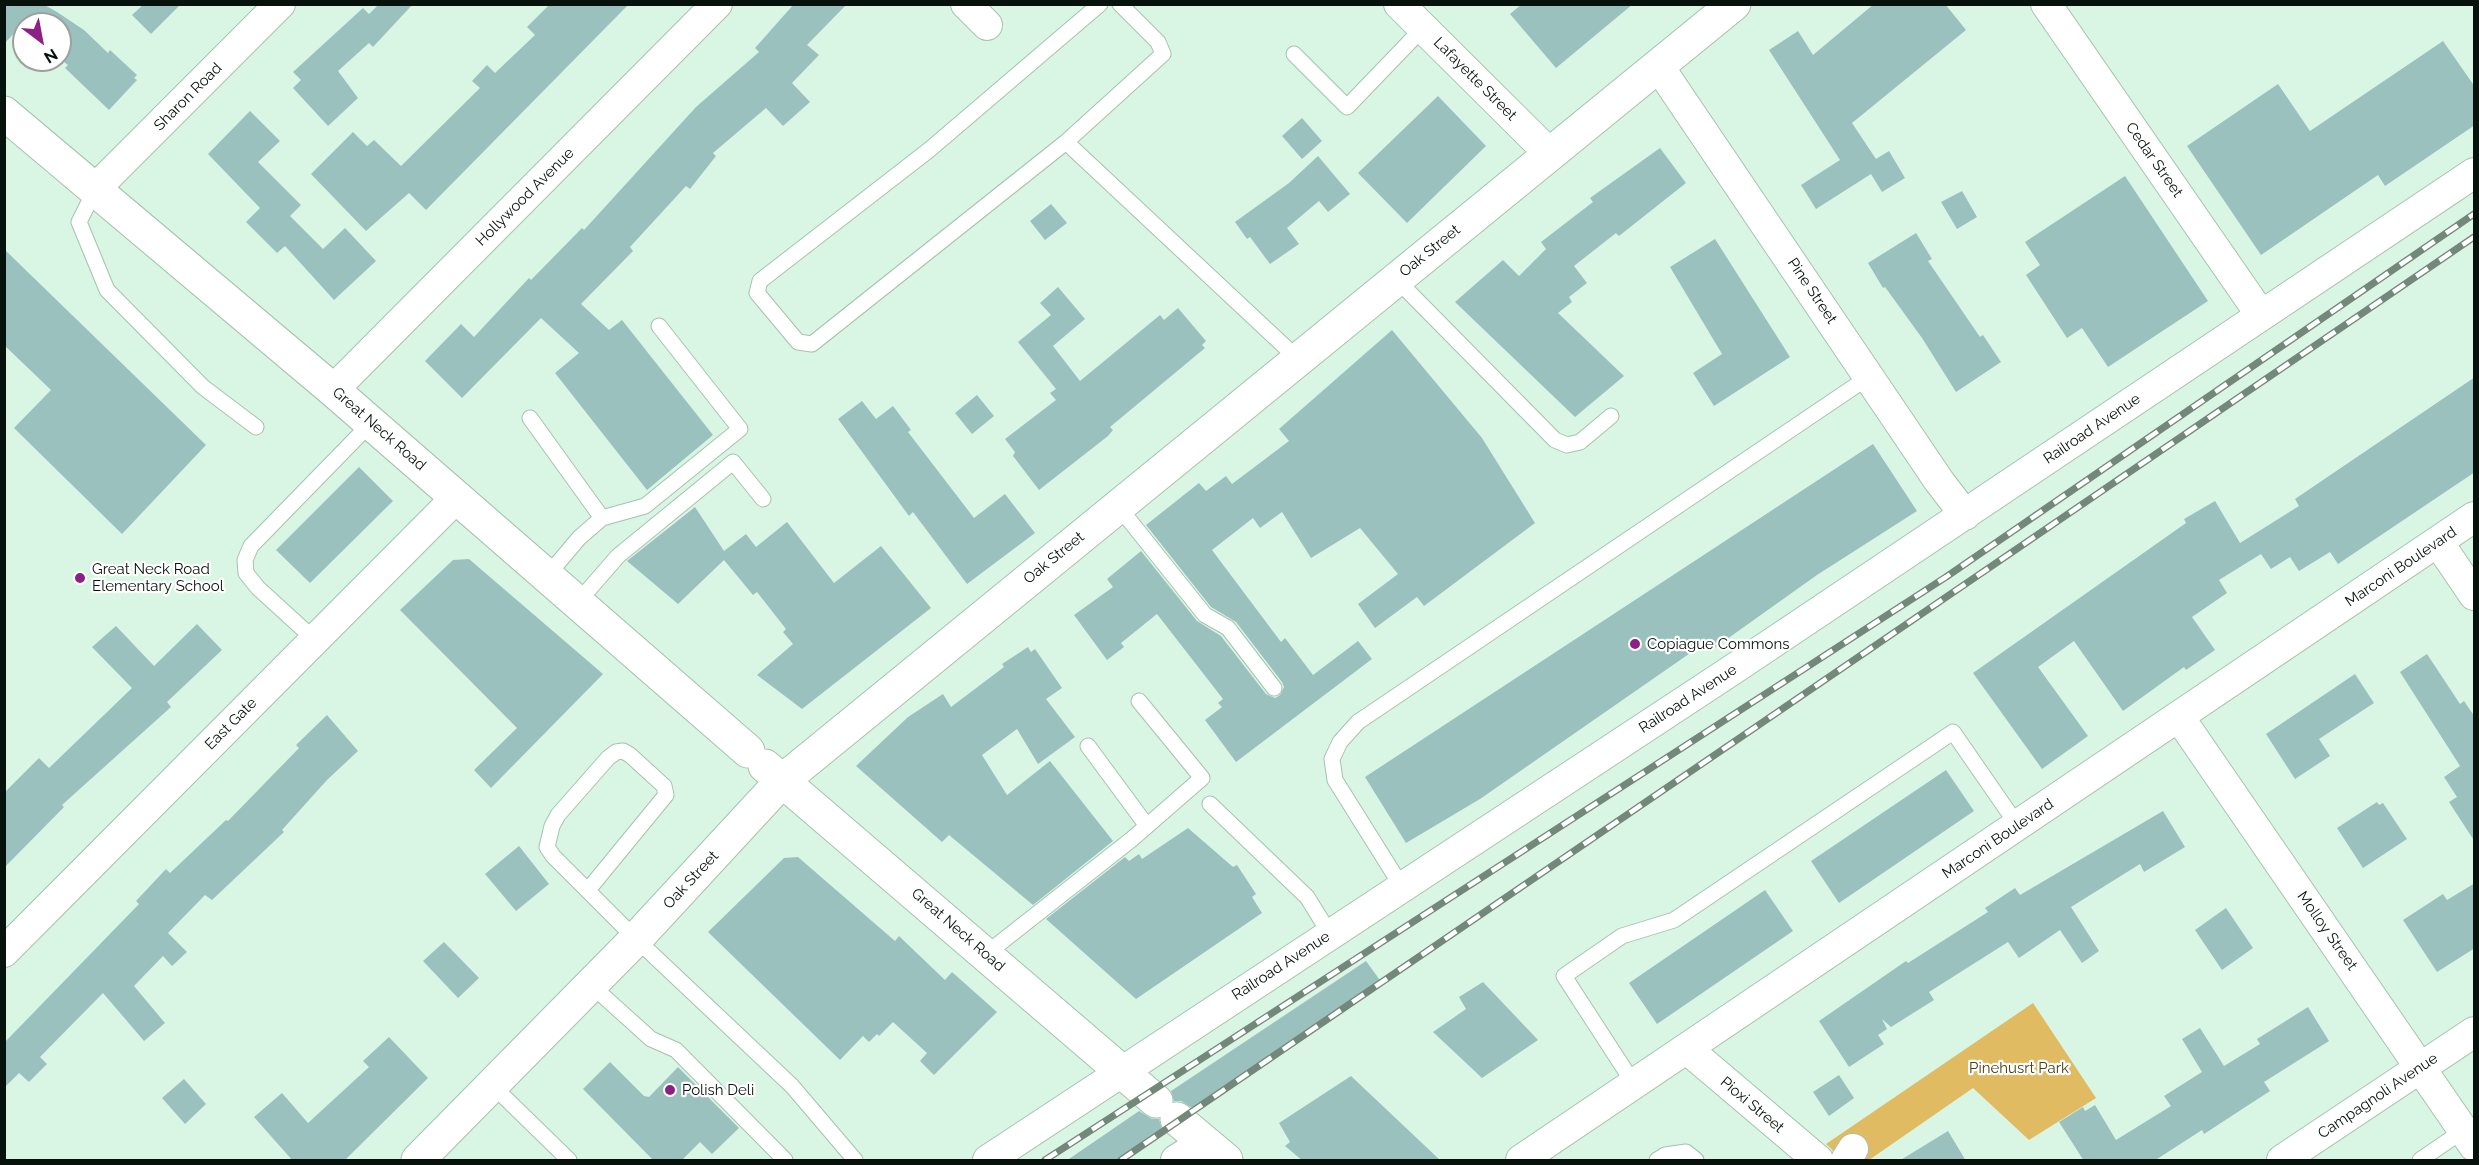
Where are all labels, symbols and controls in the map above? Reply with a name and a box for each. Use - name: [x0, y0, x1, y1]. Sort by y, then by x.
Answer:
- north arrow: [12, 12, 72, 72]
- street label: Lafayette Street: [1430, 34, 1520, 124]
- text: N: [41, 45, 61, 67]
- street label: Sharon Road: [150, 59, 226, 135]
- street label: Cedar Street: [2122, 119, 2186, 201]
- street label: Hollywood Avenue: [472, 144, 578, 250]
- street label: Oak Street: [1396, 221, 1464, 281]
- street label: Pine Street: [1783, 255, 1841, 327]
- street label: Great Neck Road: [329, 384, 429, 474]
- street label: Railroad Avenue: [2040, 390, 2144, 468]
- street label: Marconi Boulevard: [2342, 523, 2460, 611]
- street label: Oak Street: [1020, 528, 1088, 588]
- place label: Great Neck Road Elementary School: [92, 560, 224, 595]
- marker: Great Neck Road Elementary School: [73, 571, 87, 585]
- place label: Copiague Commons: [1647, 635, 1789, 653]
- marker: Copiague Commons: [1628, 637, 1642, 651]
- street label: Railroad Avenue: [1636, 661, 1740, 737]
- street label: East Gate: [201, 694, 261, 754]
- street label: Marconi Boulevard: [1939, 795, 2057, 883]
- street label: Oak Street: [660, 847, 722, 913]
- street label: Great Neck Road: [908, 885, 1008, 975]
- street label: Molloy Street: [2293, 888, 2361, 974]
- street label: Railroad Avenue: [1229, 928, 1333, 1004]
- street label: Campagnoli Avenue: [2315, 1049, 2441, 1143]
- park label: Pinehusrt Park: [1969, 1059, 2069, 1077]
- street label: Pioxi Street: [1717, 1073, 1787, 1137]
- place label: Polish Deli: [682, 1081, 754, 1099]
- marker: Polish Deli: [663, 1083, 677, 1097]

